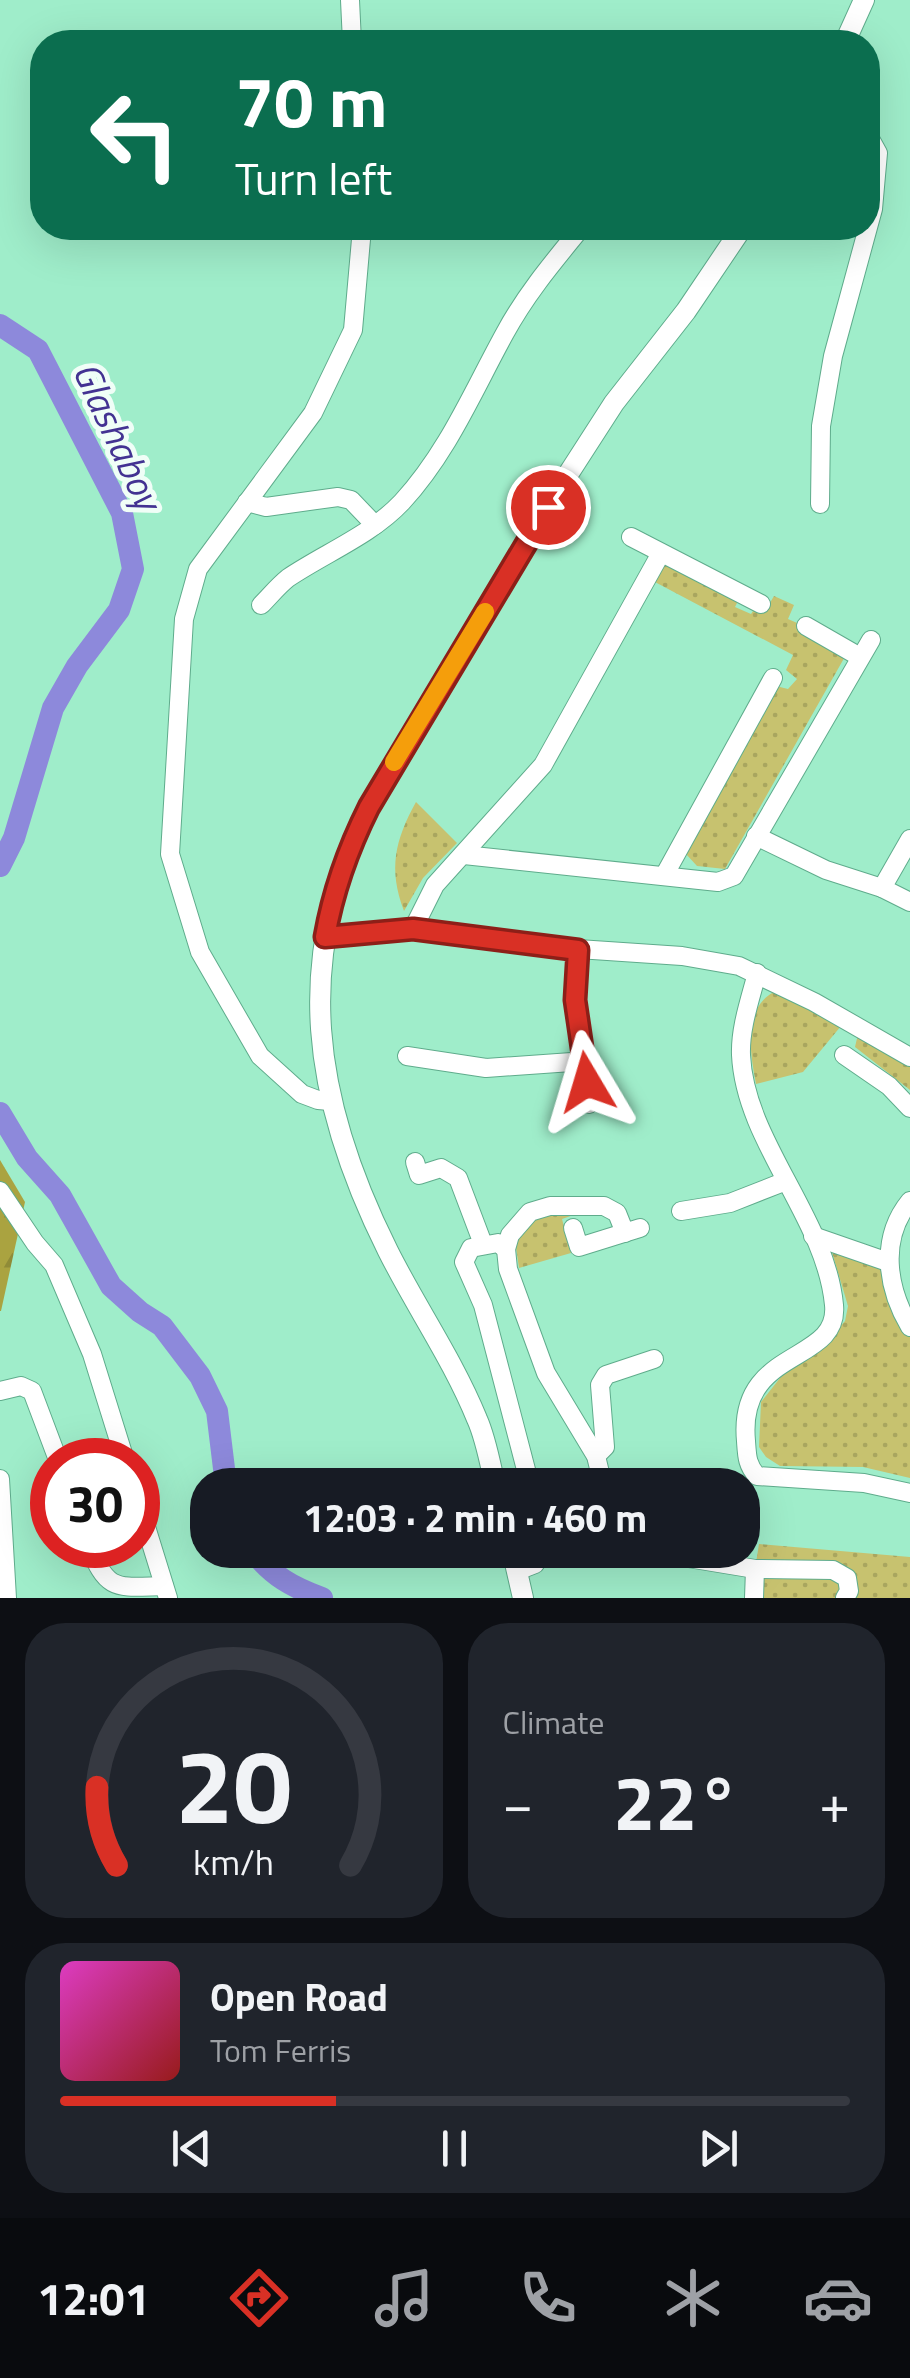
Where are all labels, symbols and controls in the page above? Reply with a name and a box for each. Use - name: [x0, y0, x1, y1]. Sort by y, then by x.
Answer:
- text: 70 m: [235, 48, 388, 154]
- icon: left: [70, 70, 200, 200]
- text: Turn left: [235, 144, 392, 212]
- water label: Glashaboy: [58, 352, 179, 523]
- pin: [506, 465, 591, 550]
- icon: arrive: [521, 480, 576, 535]
- position arrow: [535, 1030, 639, 1134]
- speed limit sign: 30: [30, 1438, 160, 1568]
- text: 12:03 · 2 min · 460 m: [303, 1489, 647, 1547]
- text: Climate: [503, 1698, 604, 1746]
- text: 20: [176, 1705, 292, 1863]
- text: 22°: [613, 1745, 739, 1859]
- text: −: [503, 1761, 533, 1844]
- text: +: [819, 1761, 850, 1844]
- text: km/h: [193, 1834, 274, 1889]
- text: Open Road: [210, 1968, 388, 2026]
- text: Tom Ferris: [210, 2026, 351, 2074]
- icon: previous: [164, 2121, 219, 2176]
- icon: pause: [427, 2121, 482, 2176]
- icon: next: [691, 2121, 746, 2176]
- icon: directions: [224, 2263, 294, 2333]
- icon: music: [369, 2263, 439, 2333]
- icon: phone: [513, 2263, 583, 2333]
- icon: climate: [658, 2263, 728, 2333]
- icon: car: [803, 2263, 873, 2333]
- text: 12:01: [37, 2264, 150, 2332]

